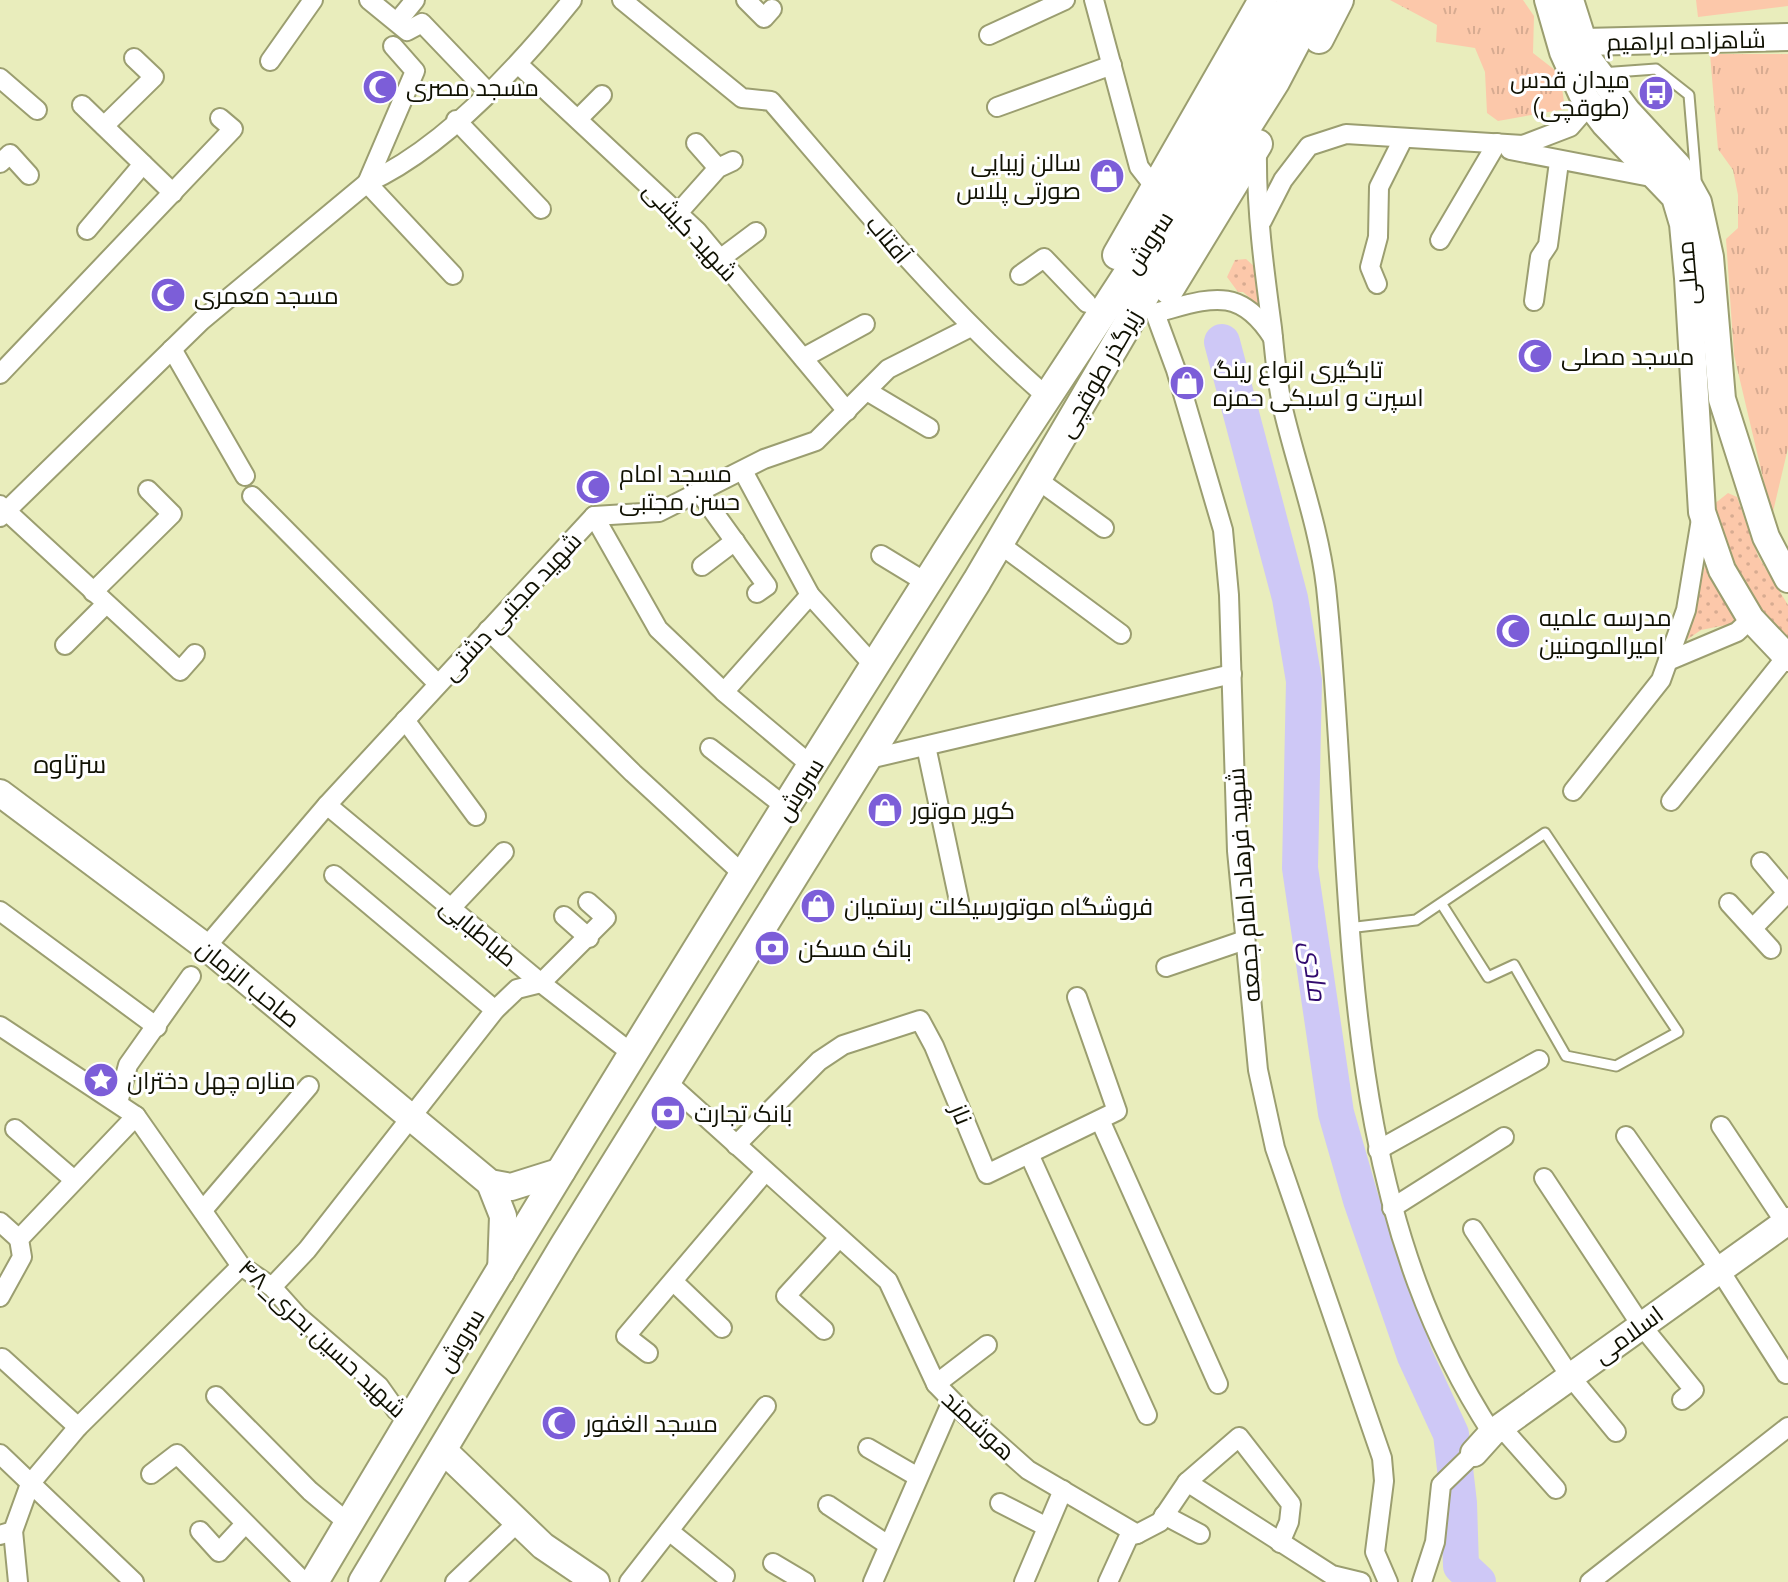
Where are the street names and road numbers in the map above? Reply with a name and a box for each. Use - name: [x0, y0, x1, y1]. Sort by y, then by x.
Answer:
- street label: شاهزاده ابراهیم: [1606, 23, 1766, 58]
- street label: شهید کیشی: [637, 174, 745, 288]
- street label: سروش: [1116, 204, 1180, 280]
- street label: آفتاب: [859, 208, 919, 270]
- street label: مصلی: [1668, 239, 1706, 307]
- street label: زیرگذر طوقچی: [1049, 303, 1149, 443]
- street label: شهید مجتبی دشتی: [434, 525, 588, 687]
- street label: سروش: [767, 751, 831, 827]
- street label: شهید فرهاد امام جمعه: [1219, 767, 1268, 1003]
- street label: طباطبایی: [434, 890, 524, 974]
- street label: صاحب الزمان: [191, 932, 307, 1034]
- street label: ناز: [943, 1097, 981, 1129]
- street label: ۴۸_شهید حسین بحری: [232, 1252, 414, 1424]
- street label: اسلامی: [1587, 1298, 1669, 1370]
- street label: سروش: [429, 1302, 491, 1378]
- street label: هوشمند: [936, 1383, 1022, 1467]

